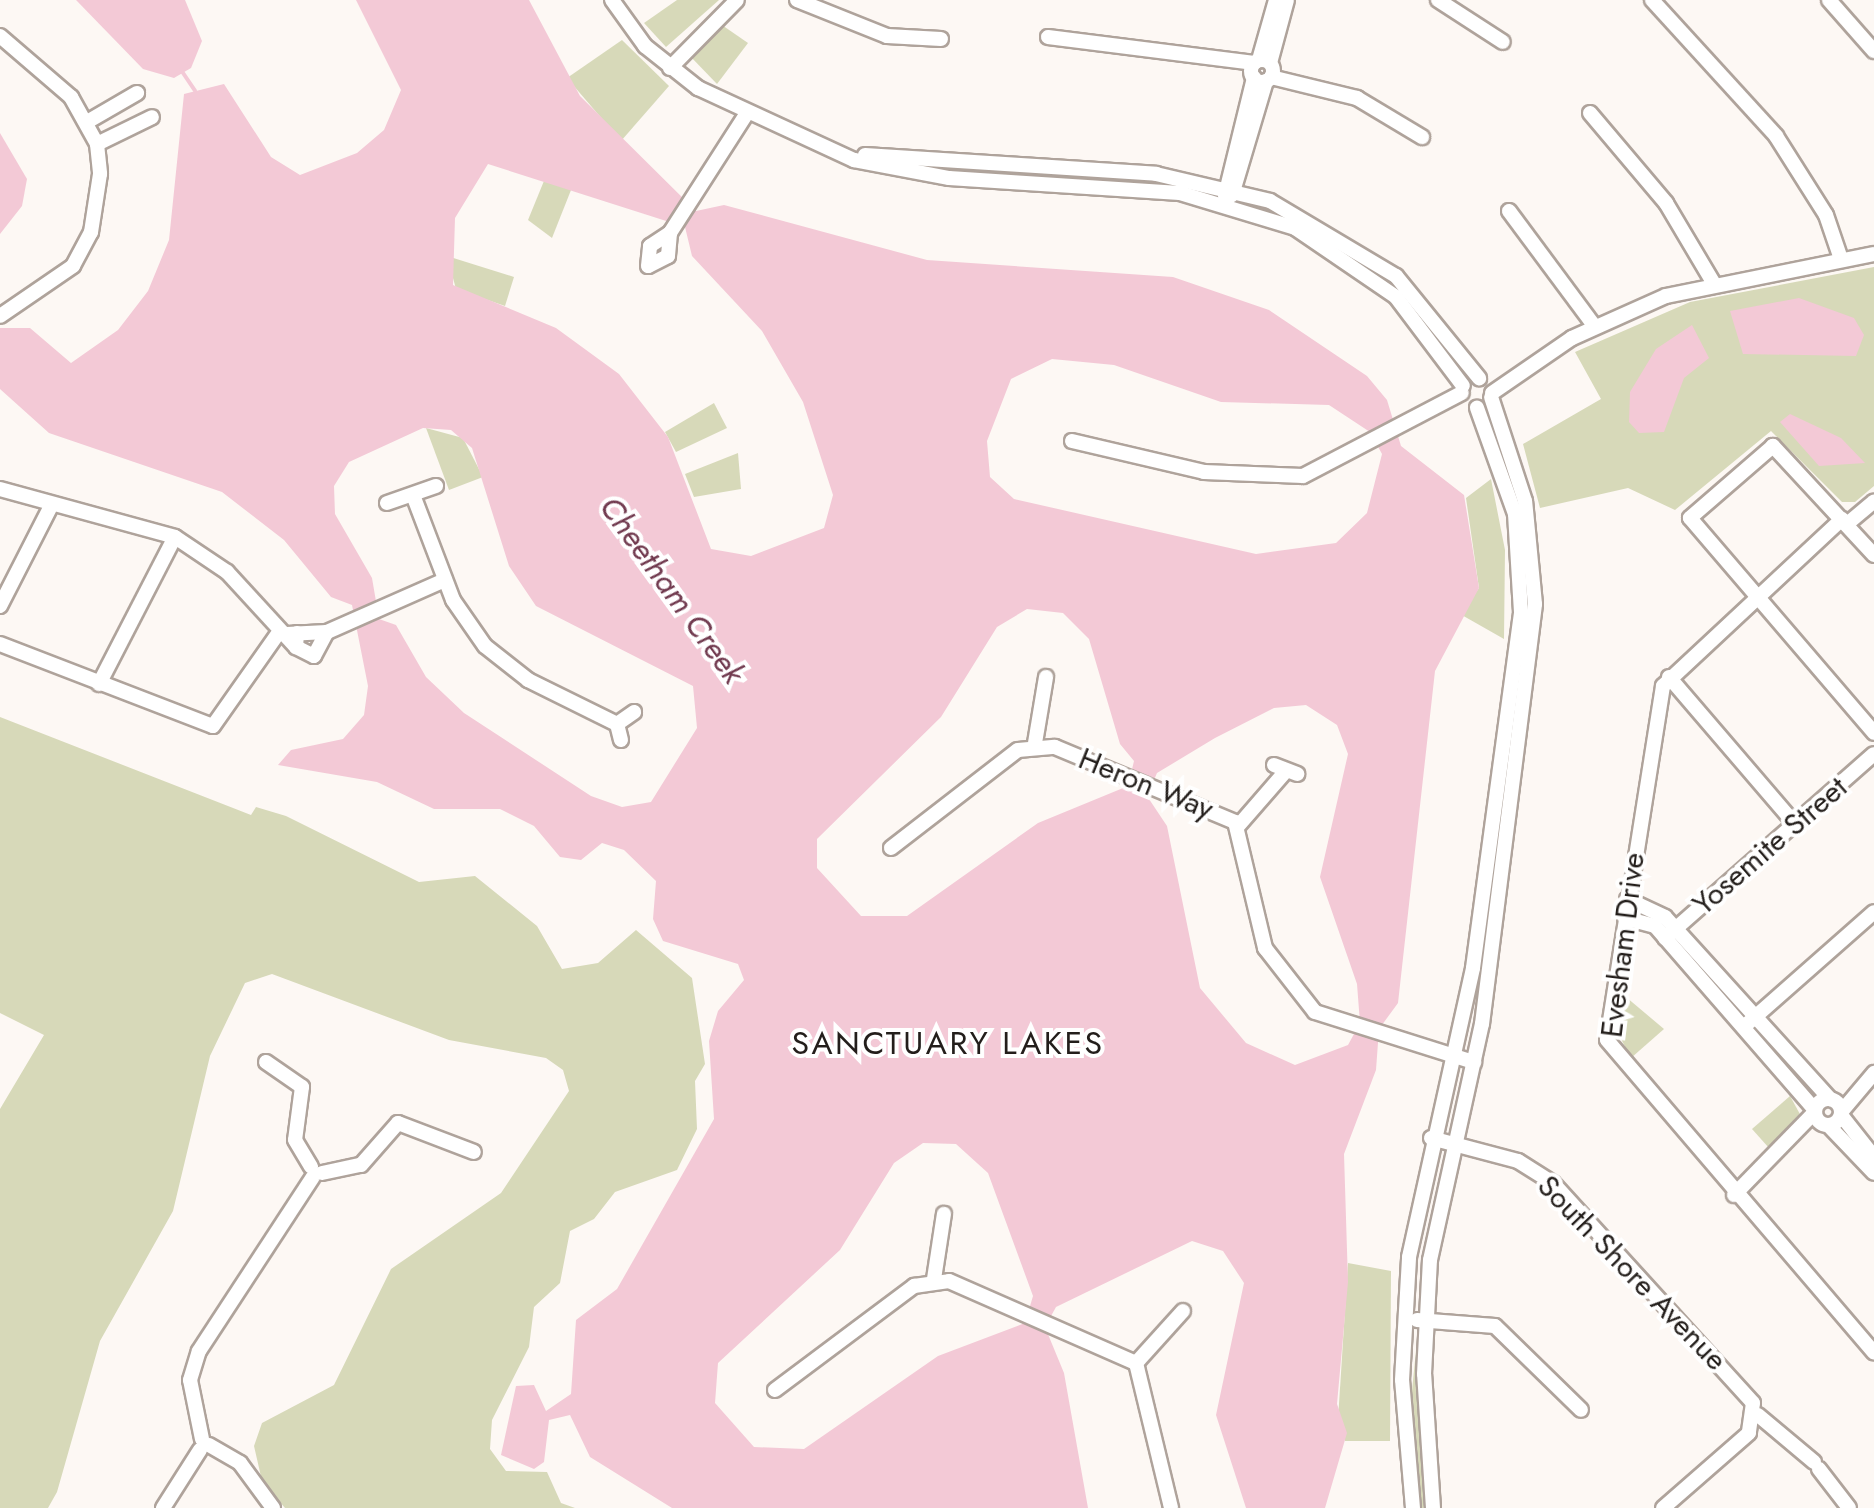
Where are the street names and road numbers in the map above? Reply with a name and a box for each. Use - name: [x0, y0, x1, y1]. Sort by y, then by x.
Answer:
- street label: Heron Way: [1073, 741, 1219, 827]
- street label: Yosemite Street: [1686, 769, 1854, 923]
- street label: Evesham Drive: [1594, 850, 1652, 1040]
- street label: South Shore Avenue: [1530, 1168, 1734, 1378]

